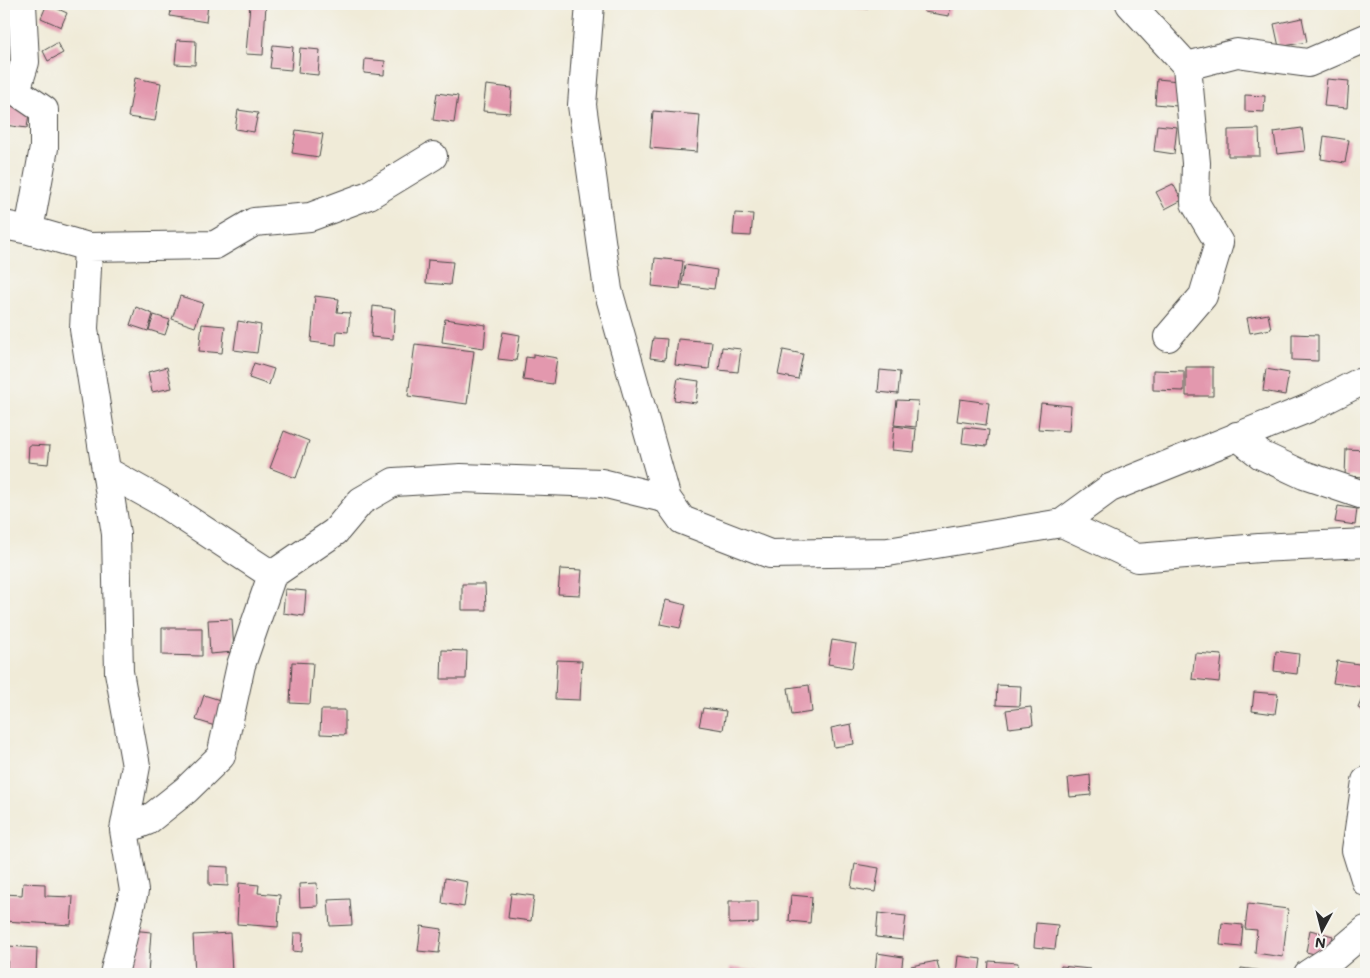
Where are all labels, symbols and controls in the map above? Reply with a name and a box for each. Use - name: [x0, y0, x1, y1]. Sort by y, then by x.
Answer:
- north arrow: [1298, 906, 1348, 956]
- text: N: [1314, 933, 1327, 953]

